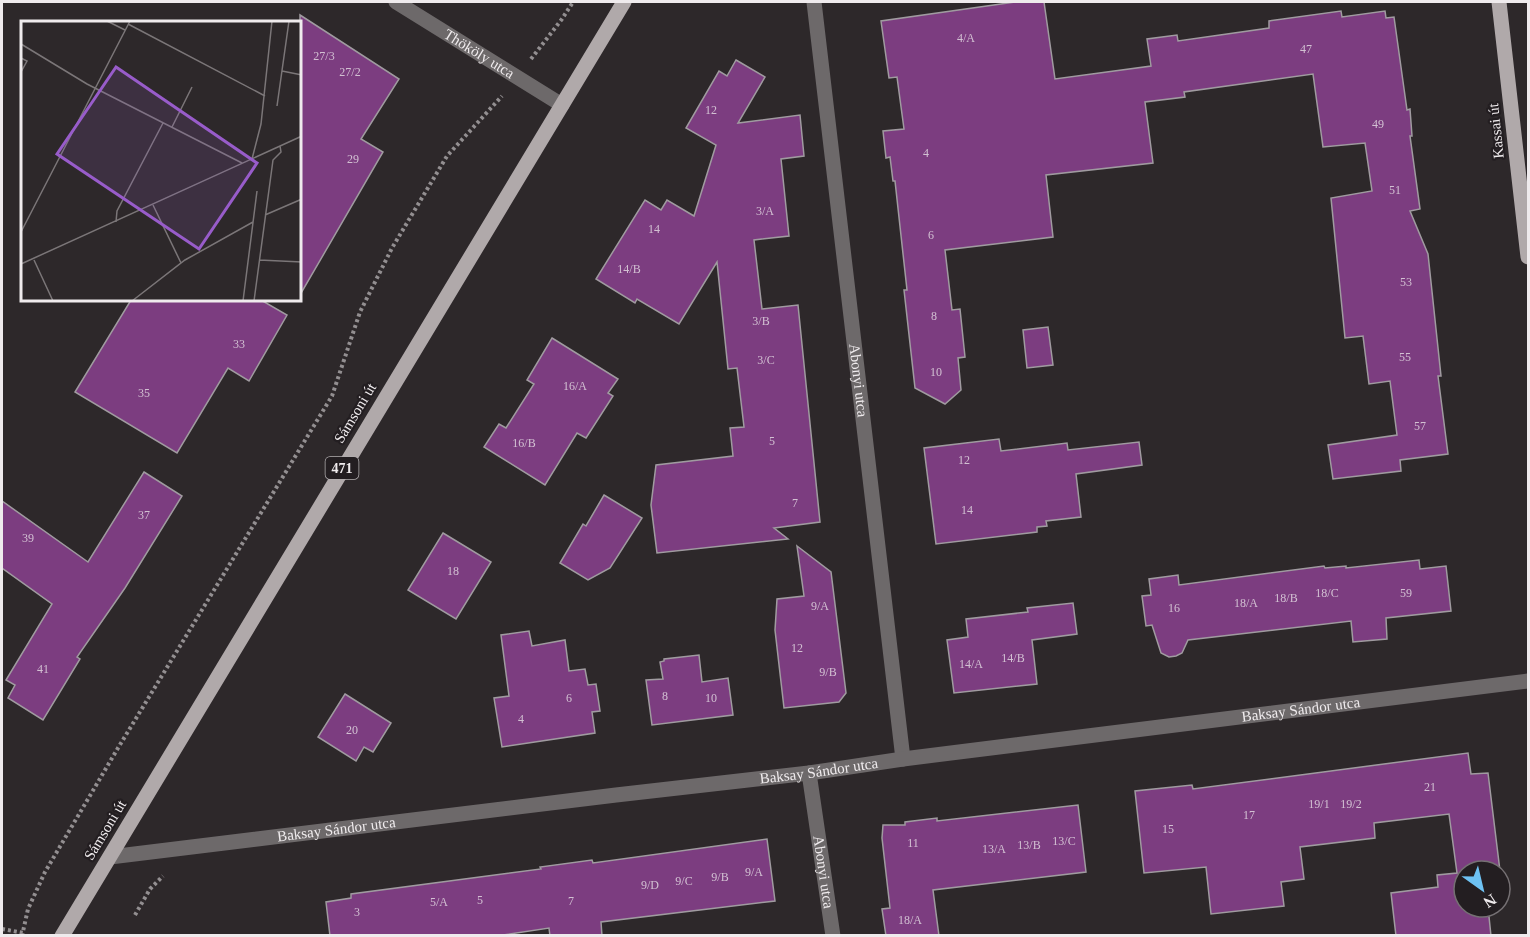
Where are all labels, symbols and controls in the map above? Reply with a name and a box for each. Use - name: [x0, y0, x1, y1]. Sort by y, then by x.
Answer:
- inset map: [21, 21, 302, 302]
- street label: Thököly utca: [441, 26, 518, 82]
- house number: 4/A: [957, 31, 975, 45]
- house number: 47: [1300, 42, 1312, 56]
- house number: 27/3: [313, 49, 335, 63]
- house number: 27/2: [339, 65, 361, 79]
- street label: Kassai út: [1485, 102, 1507, 159]
- house number: 12: [705, 103, 717, 117]
- house number: 49: [1372, 117, 1384, 131]
- house number: 4: [923, 146, 929, 160]
- house number: 29: [347, 152, 359, 166]
- house number: 51: [1389, 183, 1401, 197]
- house number: 3/A: [756, 204, 774, 218]
- house number: 14: [648, 222, 660, 236]
- house number: 6: [928, 228, 934, 242]
- house number: 14/B: [617, 262, 641, 276]
- house number: 53: [1400, 275, 1412, 289]
- house number: 8: [931, 309, 937, 323]
- house number: 3/B: [752, 314, 770, 328]
- house number: 33: [233, 337, 245, 351]
- street label: Abonyi utca: [846, 343, 871, 418]
- house number: 55: [1399, 350, 1411, 364]
- house number: 3/C: [757, 353, 775, 367]
- house number: 10: [930, 365, 942, 379]
- street label: Sámsoni út: [331, 379, 380, 446]
- house number: 16/A: [563, 379, 587, 393]
- house number: 35: [138, 386, 150, 400]
- house number: 57: [1414, 419, 1426, 433]
- house number: 5: [769, 434, 775, 448]
- house number: 16/B: [512, 436, 536, 450]
- house number: 12: [958, 453, 970, 467]
- road number: 471: [326, 457, 358, 479]
- house number: 7: [792, 496, 798, 510]
- house number: 14: [961, 503, 973, 517]
- house number: 37: [138, 508, 150, 522]
- house number: 39: [22, 531, 34, 545]
- house number: 18: [447, 564, 459, 578]
- house number: 18/C: [1315, 586, 1339, 600]
- house number: 59: [1400, 586, 1412, 600]
- house number: 18/B: [1274, 591, 1298, 605]
- house number: 18/A: [1234, 596, 1258, 610]
- house number: 9/A: [811, 599, 829, 613]
- house number: 16: [1168, 601, 1180, 615]
- house number: 12: [791, 641, 803, 655]
- house number: 14/B: [1001, 651, 1025, 665]
- house number: 14/A: [959, 657, 983, 671]
- house number: 41: [37, 662, 49, 676]
- house number: 9/B: [819, 665, 837, 679]
- house number: 8: [662, 689, 668, 703]
- house number: 6: [566, 691, 572, 705]
- house number: 10: [705, 691, 717, 705]
- street label: Baksay Sándor utca: [1241, 694, 1361, 725]
- house number: 4: [518, 712, 524, 726]
- house number: 20: [346, 723, 358, 737]
- street label: Baksay Sándor utca: [759, 755, 879, 787]
- house number: 21: [1424, 780, 1436, 794]
- street label: Sámsoni út: [81, 796, 130, 863]
- house number: 19/1: [1308, 797, 1330, 811]
- house number: 19/2: [1340, 797, 1362, 811]
- house number: 17: [1243, 808, 1255, 822]
- street label: Baksay Sándor utca: [276, 814, 397, 844]
- house number: 15: [1162, 822, 1174, 836]
- street label: Abonyi utca: [810, 834, 837, 910]
- house number: 13/C: [1052, 834, 1076, 848]
- house number: 11: [907, 836, 919, 850]
- house number: 13/B: [1017, 838, 1041, 852]
- house number: 13/A: [982, 842, 1006, 856]
- north arrow: [1452, 859, 1512, 919]
- house number: 9/A: [745, 865, 763, 879]
- house number: 9/B: [711, 870, 729, 884]
- house number: 9/C: [675, 874, 693, 888]
- house number: 9/D: [641, 878, 659, 892]
- text: N: [1480, 891, 1500, 912]
- house number: 5: [477, 893, 483, 907]
- house number: 7: [568, 894, 574, 908]
- house number: 5/A: [430, 895, 448, 909]
- house number: 3: [354, 905, 360, 919]
- house number: 18/A: [898, 913, 922, 927]

